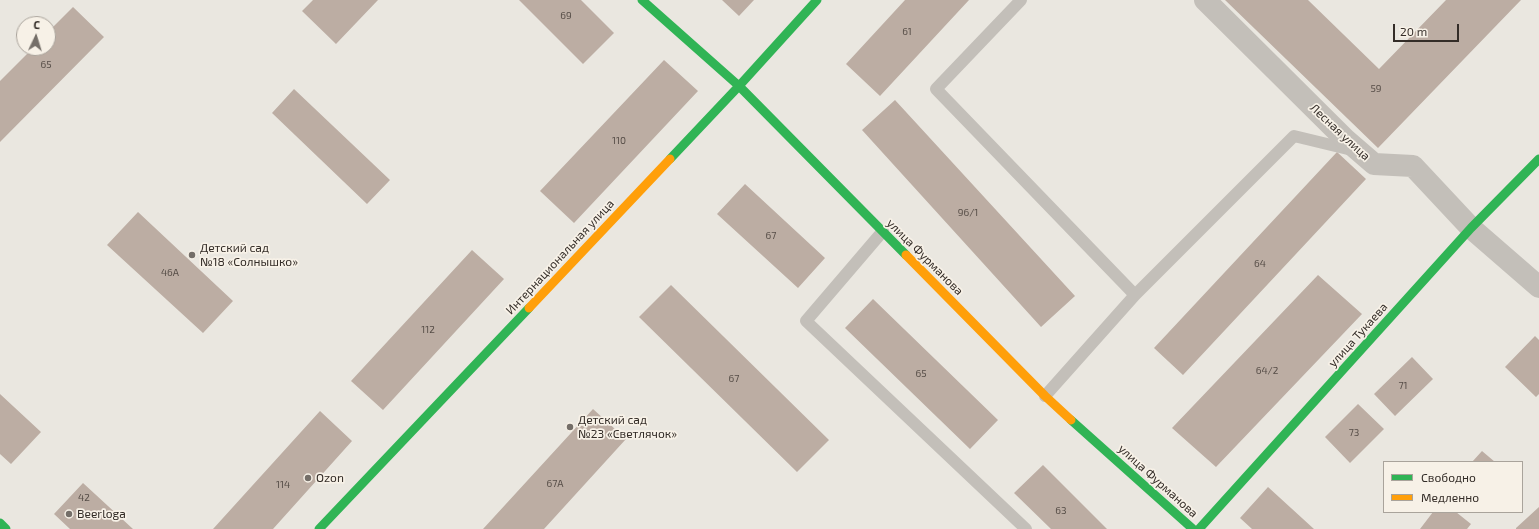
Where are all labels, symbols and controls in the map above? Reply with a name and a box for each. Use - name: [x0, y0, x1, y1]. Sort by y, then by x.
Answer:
- house number: 69: [560, 10, 572, 22]
- north arrow: [16, 16, 56, 56]
- scale bar: [1395, 16, 1461, 42]
- text: С: [33, 18, 40, 31]
- text: 20 m: [1400, 24, 1427, 38]
- house number: 61: [902, 26, 912, 38]
- house number: 65: [40, 59, 52, 71]
- house number: 59: [1370, 83, 1382, 95]
- street label: Лесная улица: [1307, 101, 1373, 163]
- house number: 110: [612, 135, 626, 147]
- street label: Интернациональная улица: [503, 196, 617, 318]
- house number: 96/1: [958, 207, 978, 219]
- street label: улица Фурманова: [884, 216, 966, 298]
- house number: 67: [766, 230, 776, 242]
- place label: Детский сад №18 «Солнышко»: [200, 241, 298, 269]
- marker: Детский сад №18 «Солнышко»: [187, 250, 197, 260]
- house number: 64: [1254, 258, 1266, 270]
- house number: 46А: [161, 267, 179, 279]
- street label: улица Тукаева: [1325, 300, 1391, 370]
- house number: 112: [421, 324, 435, 336]
- house number: 64/2: [1256, 365, 1278, 377]
- house number: 65: [915, 368, 927, 380]
- house number: 67: [729, 373, 739, 385]
- house number: 71: [1398, 380, 1408, 392]
- place label: Детский сад №23 «Светлячок»: [578, 413, 677, 441]
- marker: Детский сад №23 «Светлячок»: [565, 422, 575, 432]
- house number: 73: [1349, 427, 1359, 439]
- street label: улица Фурманова: [1115, 441, 1201, 521]
- legend: [1383, 461, 1523, 513]
- text: Свободно: [1421, 470, 1476, 484]
- place label: Ozon: [316, 471, 344, 485]
- marker: Ozon: [303, 473, 313, 483]
- house number: 67А: [546, 478, 564, 490]
- house number: 114: [276, 479, 290, 491]
- text: Медленно: [1421, 490, 1479, 504]
- house number: 42: [78, 492, 90, 504]
- house number: 63: [1055, 505, 1067, 517]
- place label: Beerloga: [77, 507, 126, 521]
- marker: Beerloga: [64, 509, 74, 519]

